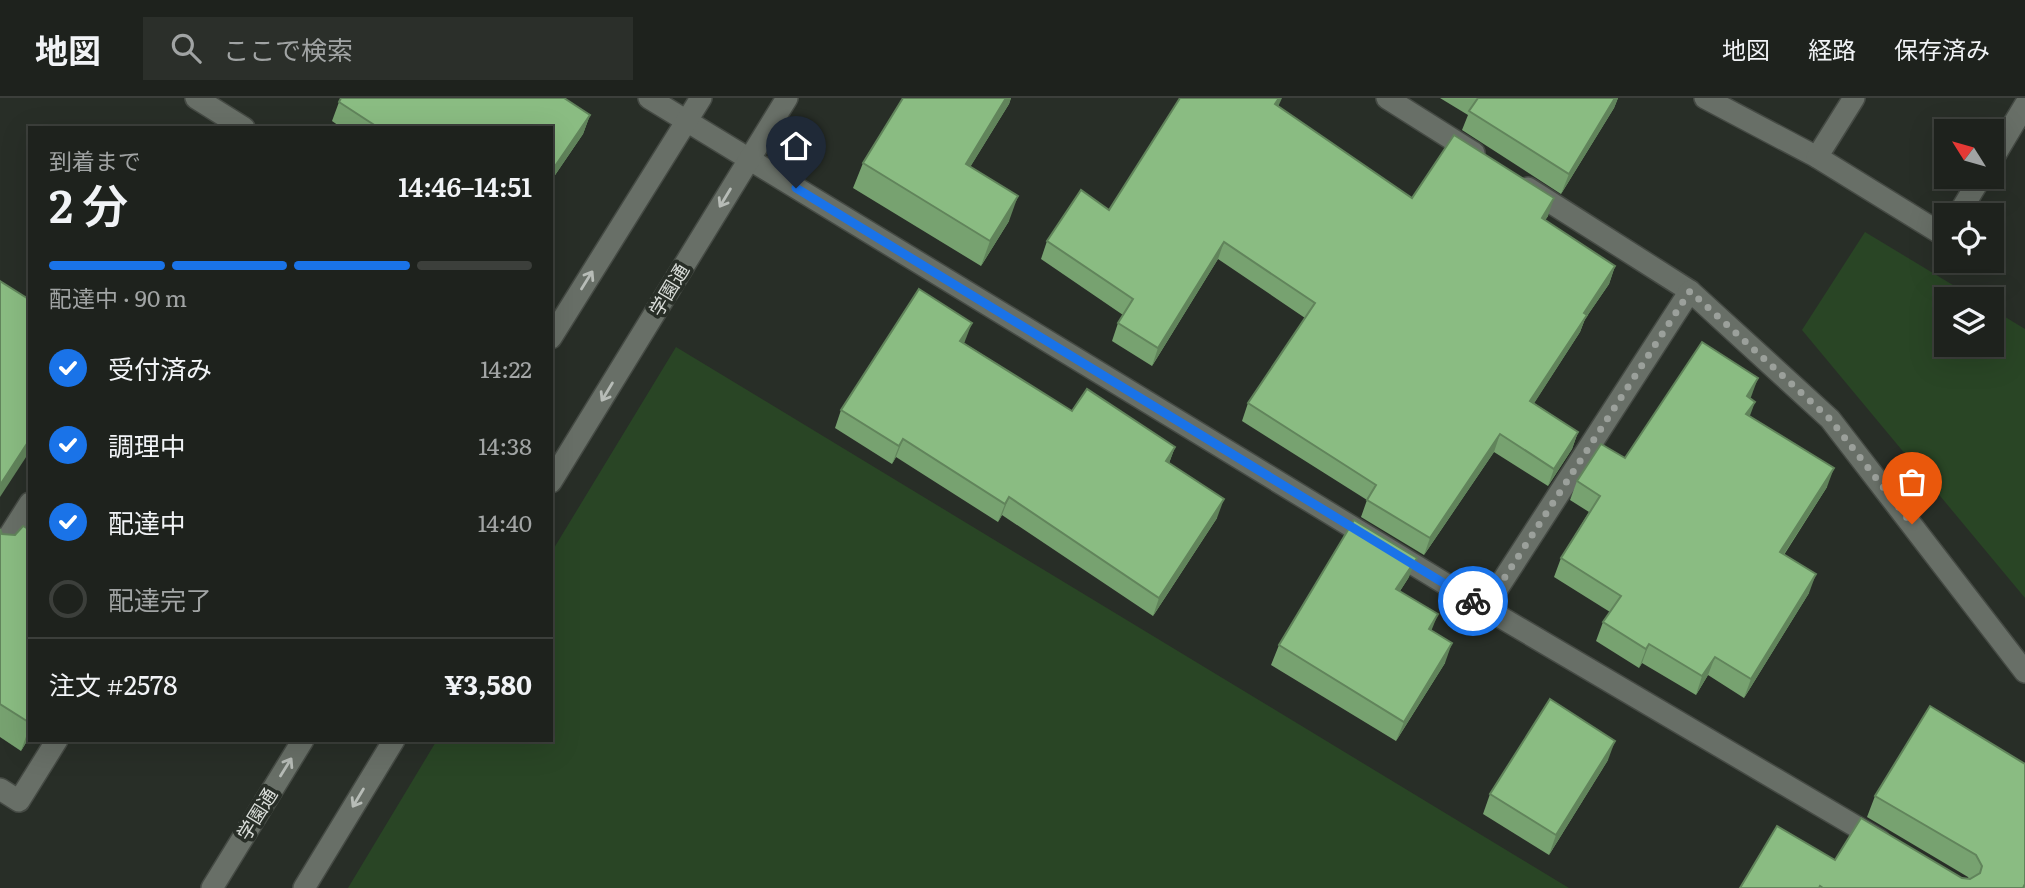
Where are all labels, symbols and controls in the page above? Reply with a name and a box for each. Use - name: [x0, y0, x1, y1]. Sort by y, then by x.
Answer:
- search box: [143, 17, 633, 80]
- text: 地図: [35, 24, 101, 73]
- icon: search: [167, 29, 205, 67]
- text: ここで検索: [223, 29, 353, 68]
- text: 地図: [1722, 31, 1770, 66]
- text: 経路: [1808, 31, 1856, 66]
- text: 保存済み: [1894, 31, 1990, 66]
- pin: [766, 116, 826, 188]
- north arrow: [1934, 119, 2004, 189]
- map controls: [1934, 119, 2004, 357]
- icon: home: [777, 127, 815, 165]
- text: 到着まで: [49, 143, 141, 177]
- text: 14:46–14:51: [398, 166, 532, 205]
- text: 2 分: [49, 169, 128, 237]
- one-way arrow: [718, 187, 732, 207]
- button: locate: [1934, 203, 2004, 273]
- street label: 学園通: [641, 258, 695, 321]
- one-way arrow: [580, 271, 595, 290]
- text: 配達中 · 90 m: [49, 280, 187, 314]
- button: layers: [1934, 287, 2004, 357]
- text: 受付済み: [108, 348, 212, 387]
- icon: check: [49, 349, 87, 387]
- text: 14:22: [480, 351, 532, 385]
- one-way arrow: [599, 381, 613, 401]
- text: 調理中: [108, 425, 186, 464]
- icon: check: [49, 426, 87, 464]
- text: 14:38: [478, 428, 532, 462]
- pin: [1882, 452, 1942, 524]
- icon: bag: [1893, 463, 1931, 501]
- text: 配達中: [108, 502, 186, 541]
- icon: check: [49, 503, 87, 541]
- text: 14:40: [478, 505, 532, 539]
- courier: [1438, 566, 1508, 636]
- text: 配達完了: [108, 579, 212, 618]
- icon: bike: [1454, 582, 1492, 620]
- text: 注文 #2578: [49, 664, 178, 703]
- text: ¥3,580: [444, 664, 532, 703]
- one-way arrow: [279, 758, 293, 778]
- street label: 学園通: [229, 782, 283, 845]
- one-way arrow: [351, 788, 365, 808]

